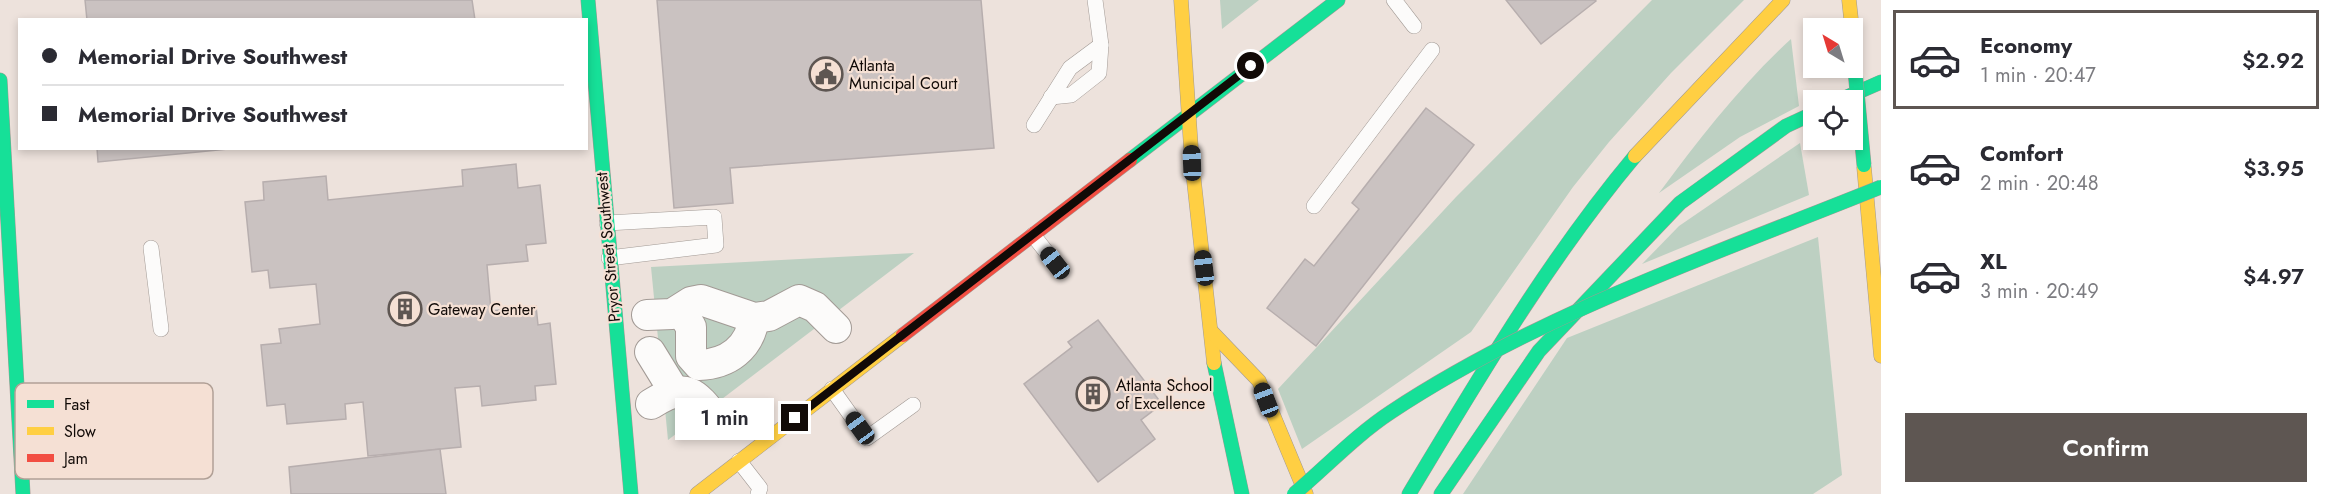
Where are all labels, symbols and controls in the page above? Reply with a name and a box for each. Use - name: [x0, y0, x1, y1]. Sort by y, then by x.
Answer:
- north arrow: [1803, 18, 1863, 78]
- map controls: [1803, 18, 1863, 150]
- text: Economy: [1980, 29, 2072, 61]
- icon: car: [1908, 33, 1962, 87]
- text: Memorial Drive Southwest: [78, 40, 347, 72]
- text: $2.92: [2242, 44, 2304, 76]
- route start: [1237, 52, 1264, 79]
- place label: Atlanta Municipal Court: [849, 54, 958, 95]
- public building icon: Atlanta Municipal Court: [808, 56, 844, 92]
- text: 1 min · 20:47: [1980, 61, 2096, 90]
- button: locate: [1803, 90, 1863, 150]
- text: Memorial Drive Southwest: [78, 98, 347, 130]
- text: Comfort: [1980, 137, 2063, 169]
- icon: car: [1908, 141, 1962, 195]
- car: [1182, 145, 1202, 181]
- text: $3.95: [2243, 152, 2304, 184]
- text: 2 min · 20:48: [1980, 169, 2099, 198]
- street label: Pryor Street Southwest: [590, 171, 626, 323]
- car: [1037, 243, 1073, 283]
- text: XL: [1980, 245, 2007, 277]
- car: [1193, 249, 1215, 287]
- icon: car: [1908, 249, 1962, 303]
- text: $4.97: [2243, 260, 2304, 292]
- text: 3 min · 20:49: [1980, 277, 2099, 306]
- building icon: Gateway Center: [387, 291, 423, 327]
- place label: Gateway Center: [428, 298, 536, 321]
- place label: Atlanta School of Excellence: [1116, 374, 1212, 415]
- building icon: Atlanta School of Excellence: [1075, 376, 1111, 412]
- car: [1251, 380, 1281, 420]
- legend: [15, 383, 213, 479]
- text: Fast: [64, 393, 90, 416]
- callout: 1 min: [675, 397, 774, 439]
- text: 1 min: [700, 404, 749, 433]
- route end: [781, 404, 808, 431]
- car: [842, 408, 878, 448]
- button: Confirm: [1905, 413, 2307, 482]
- text: Slow: [64, 420, 96, 443]
- text: Jam: [62, 447, 88, 470]

